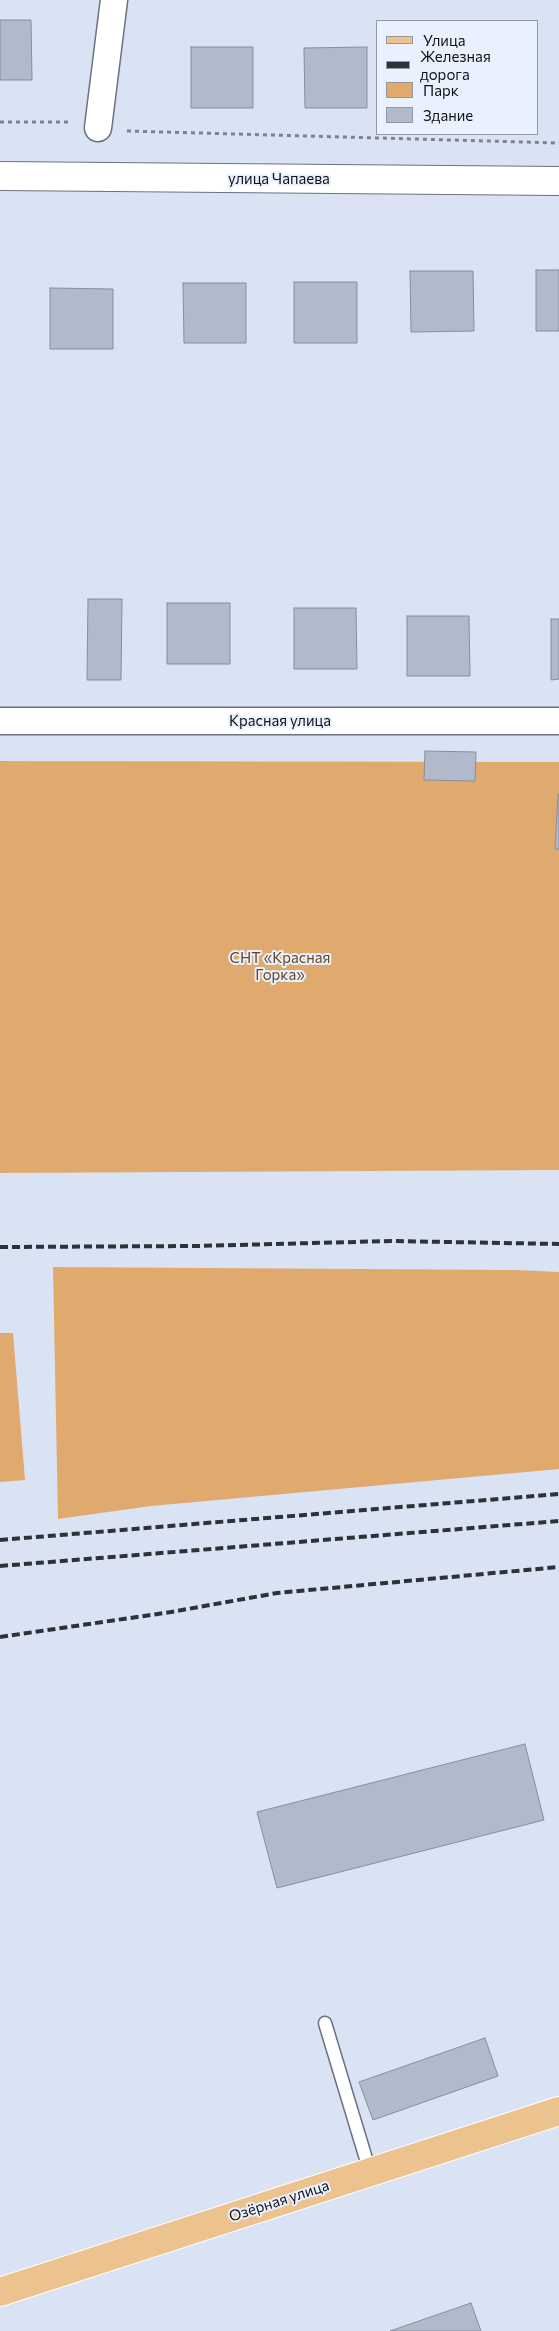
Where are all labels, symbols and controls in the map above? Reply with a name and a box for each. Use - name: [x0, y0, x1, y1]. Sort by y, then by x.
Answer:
- legend: [376, 20, 539, 135]
- text: Улица: [423, 31, 465, 49]
- text: Железная дорога: [420, 47, 491, 83]
- text: Парк: [423, 81, 459, 99]
- text: Здание: [423, 106, 473, 124]
- street label: улица Чапаева: [228, 170, 330, 188]
- street label: Красная улица: [229, 712, 331, 730]
- park label: СНТ «Красная Горка»: [230, 949, 330, 984]
- street label: Озёрная улица: [227, 2176, 331, 2226]

